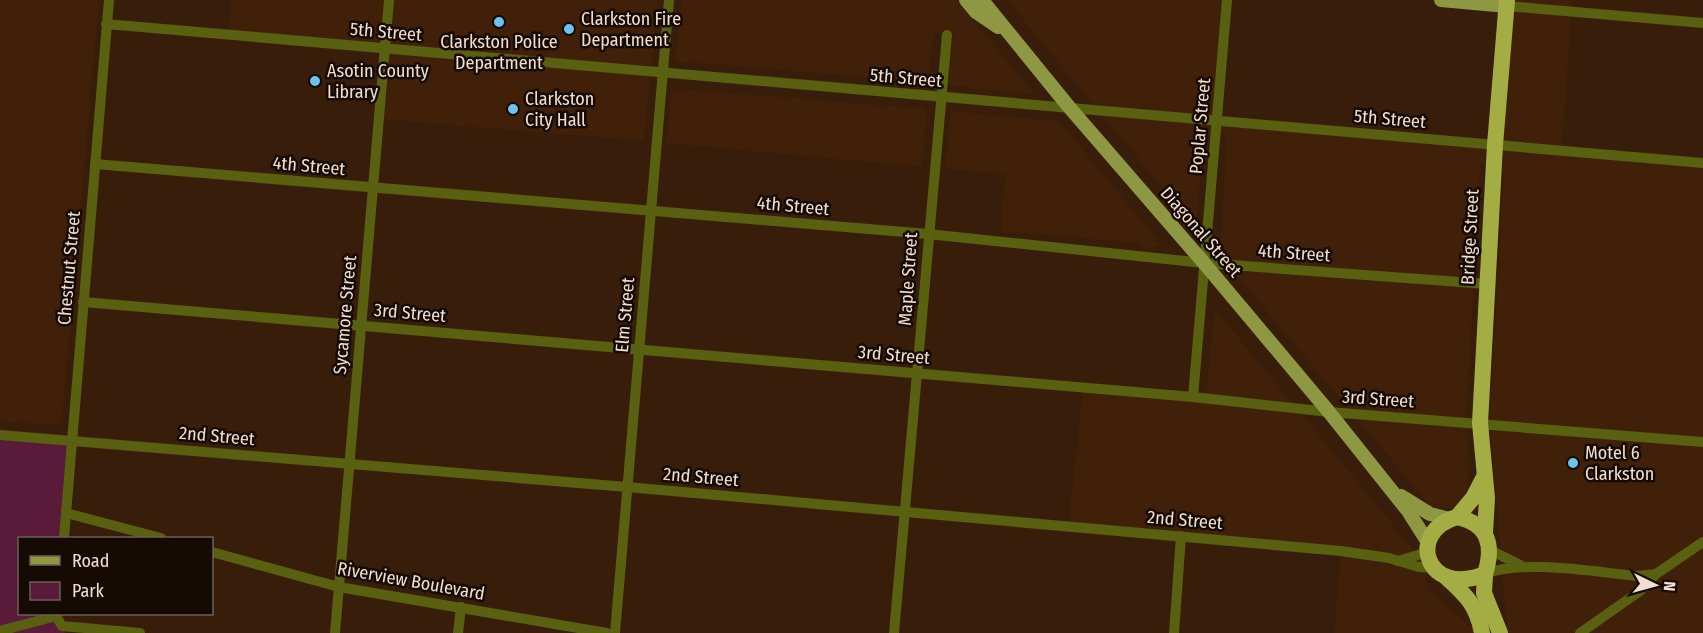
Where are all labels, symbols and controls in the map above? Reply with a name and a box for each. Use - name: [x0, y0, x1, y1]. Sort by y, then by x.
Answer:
- place label: Clarkston Fire Department: [581, 8, 681, 51]
- marker: Clarkston Police Department: [492, 15, 506, 29]
- street label: 5th Street: [349, 18, 423, 46]
- marker: Clarkston Fire Department: [562, 22, 576, 36]
- place label: Clarkston Police Department: [440, 31, 558, 74]
- place label: Asotin County Library: [327, 60, 429, 103]
- street label: 5th Street: [869, 64, 943, 92]
- marker: Asotin County Library: [308, 74, 322, 88]
- street label: Poplar Street: [1185, 77, 1215, 175]
- place label: Clarkston City Hall: [525, 88, 594, 131]
- marker: Clarkston City Hall: [506, 102, 520, 116]
- street label: 5th Street: [1353, 105, 1427, 133]
- street label: 4th Street: [272, 152, 346, 180]
- street label: Diagonal Street: [1156, 182, 1246, 282]
- street label: Bridge Street: [1457, 188, 1483, 285]
- street label: 4th Street: [756, 192, 830, 220]
- street label: Chestnut Street: [53, 210, 85, 326]
- street label: Maple Street: [894, 232, 922, 326]
- street label: 4th Street: [1257, 239, 1331, 267]
- street label: Sycamore Street: [329, 254, 361, 375]
- street label: Elm Street: [611, 276, 639, 354]
- street label: 3rd Street: [373, 299, 447, 327]
- street label: 3rd Street: [857, 341, 931, 369]
- street label: 3rd Street: [1341, 386, 1415, 412]
- street label: 2nd Street: [178, 422, 256, 450]
- place label: Motel 6 Clarkston: [1585, 442, 1654, 485]
- marker: Motel 6 Clarkston: [1566, 456, 1580, 470]
- street label: 2nd Street: [662, 463, 740, 491]
- street label: 2nd Street: [1146, 506, 1224, 534]
- legend: [18, 537, 213, 615]
- text: Road: [72, 550, 109, 572]
- north arrow: [1625, 555, 1685, 615]
- street label: Riverview Boulevard: [336, 557, 486, 605]
- text: Park: [72, 580, 105, 602]
- text: N: [1660, 581, 1679, 592]

